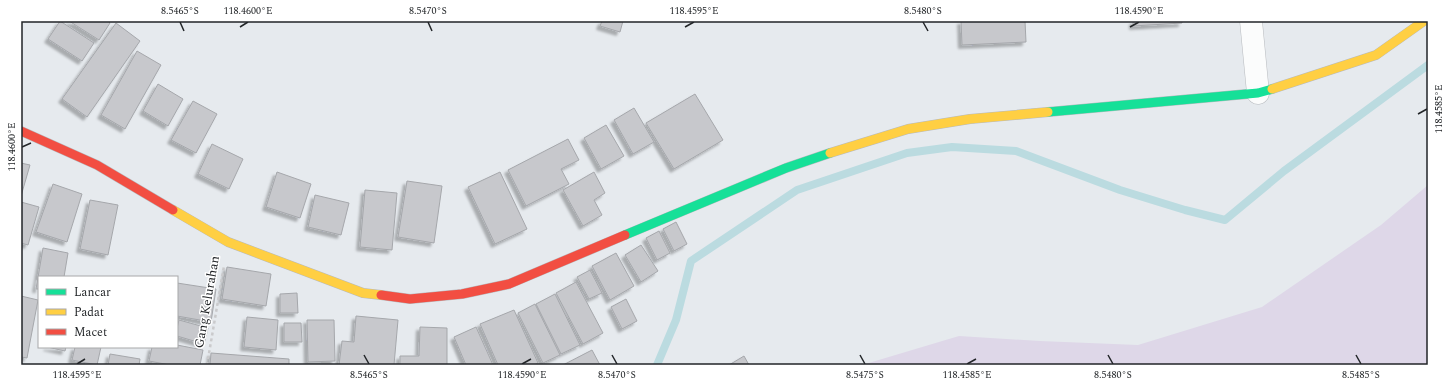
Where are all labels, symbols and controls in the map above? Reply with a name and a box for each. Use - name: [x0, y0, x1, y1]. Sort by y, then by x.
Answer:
- text: 8.5465°S: [161, 3, 199, 19]
- text: 118.4600°E: [223, 3, 273, 19]
- text: 8.5470°S: [409, 3, 447, 19]
- text: 118.4595°E: [669, 3, 719, 19]
- text: 8.5480°S: [904, 3, 942, 19]
- text: 118.4590°E: [1114, 3, 1164, 19]
- text: 118.4585°E: [1431, 84, 1447, 134]
- text: 118.4600°E: [4, 122, 20, 172]
- street label: Gang Kelurahan: [189, 254, 225, 350]
- legend: [38, 276, 178, 348]
- text: Lancar: [74, 283, 111, 302]
- text: Padat: [74, 303, 104, 322]
- text: Macet: [74, 323, 107, 342]
- text: 118.4595°E: [52, 367, 102, 383]
- text: 8.5465°S: [350, 367, 388, 383]
- text: 118.4590°E: [497, 367, 547, 383]
- text: 8.5470°S: [598, 367, 636, 383]
- text: 8.5475°S: [846, 367, 884, 383]
- text: 118.4585°E: [942, 367, 992, 383]
- text: 8.5480°S: [1094, 367, 1132, 383]
- text: 8.5485°S: [1342, 367, 1380, 383]

